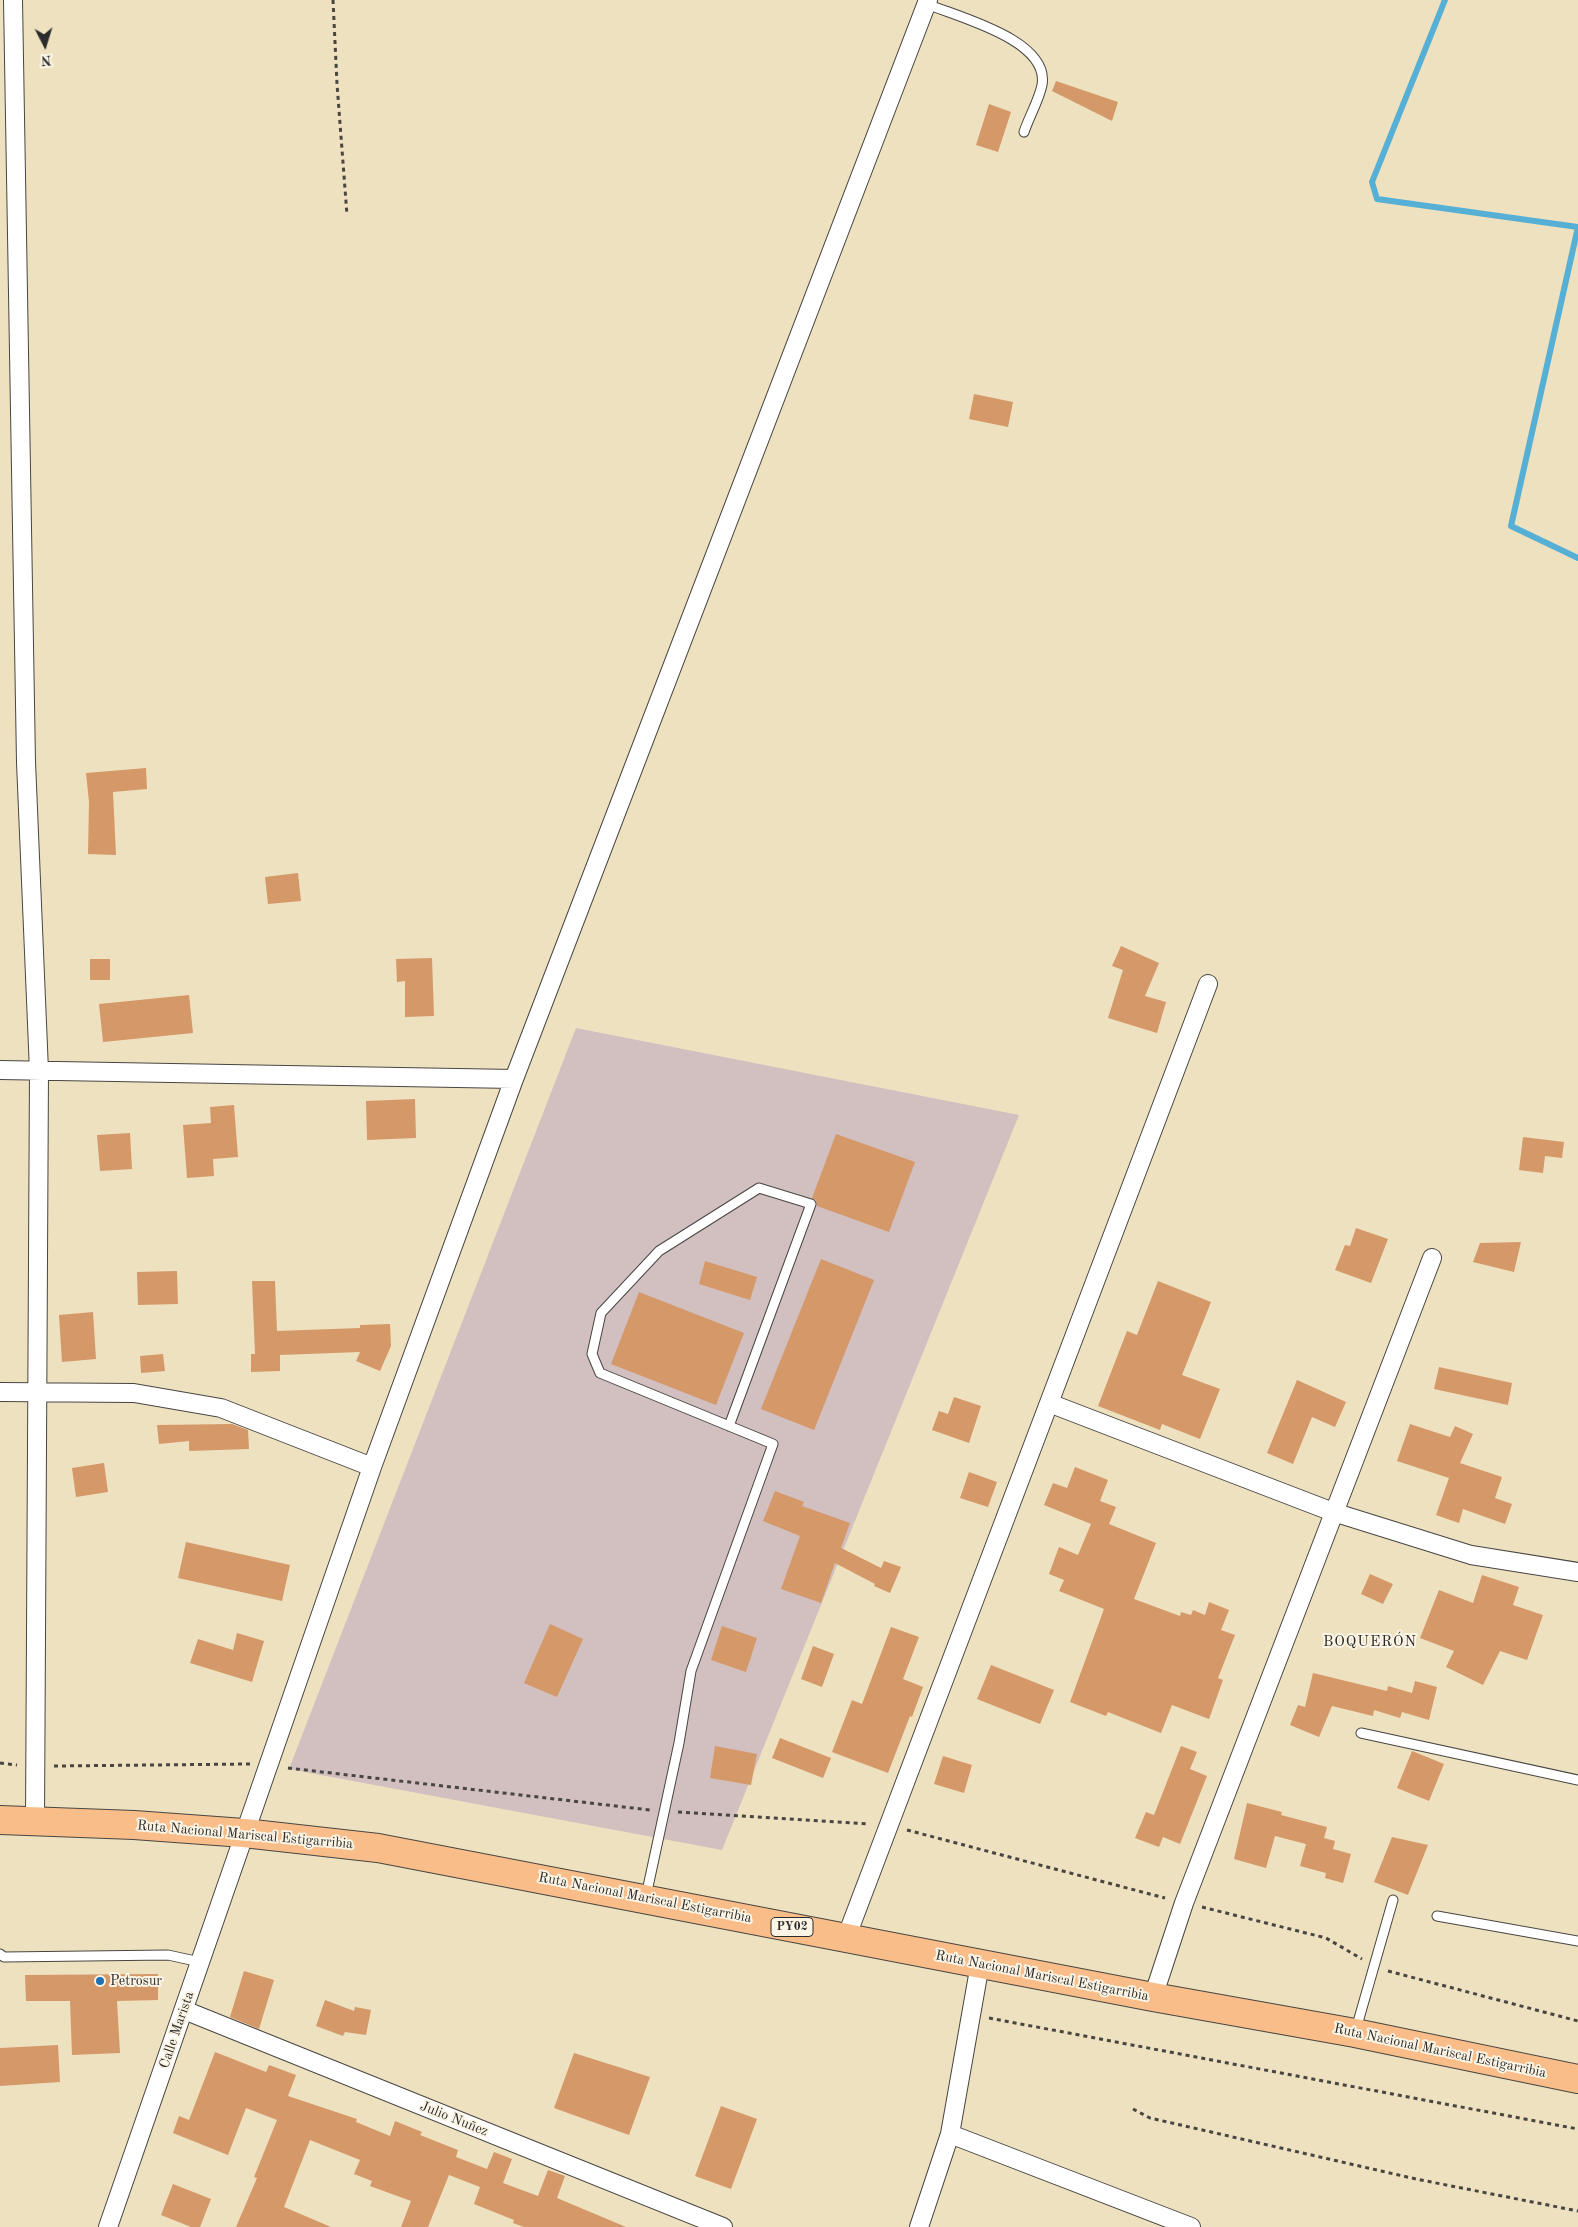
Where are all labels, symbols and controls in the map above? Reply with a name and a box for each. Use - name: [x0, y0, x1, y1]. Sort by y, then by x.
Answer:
- north arrow: [20, 20, 70, 70]
- text: N: [40, 53, 52, 67]
- district label: BOQUERÓN: [1322, 1633, 1418, 1651]
- street label: Ruta Nacional Mariscal Estigarribia: [136, 1817, 354, 1853]
- street label: Ruta Nacional Mariscal Estigarribia: [537, 1869, 753, 1927]
- road number: PY02: [771, 1918, 813, 1936]
- street label: Ruta Nacional Mariscal Estigarribia: [934, 1947, 1150, 2005]
- place label: Petrosur: [110, 1973, 162, 1989]
- marker: Petrosur: [94, 1975, 106, 1987]
- street label: Calle Marista: [156, 1989, 198, 2071]
- street label: Ruta Nacional Mariscal Estigarribia: [1332, 2020, 1548, 2082]
- street label: Julio Nuñez: [418, 2098, 490, 2140]

